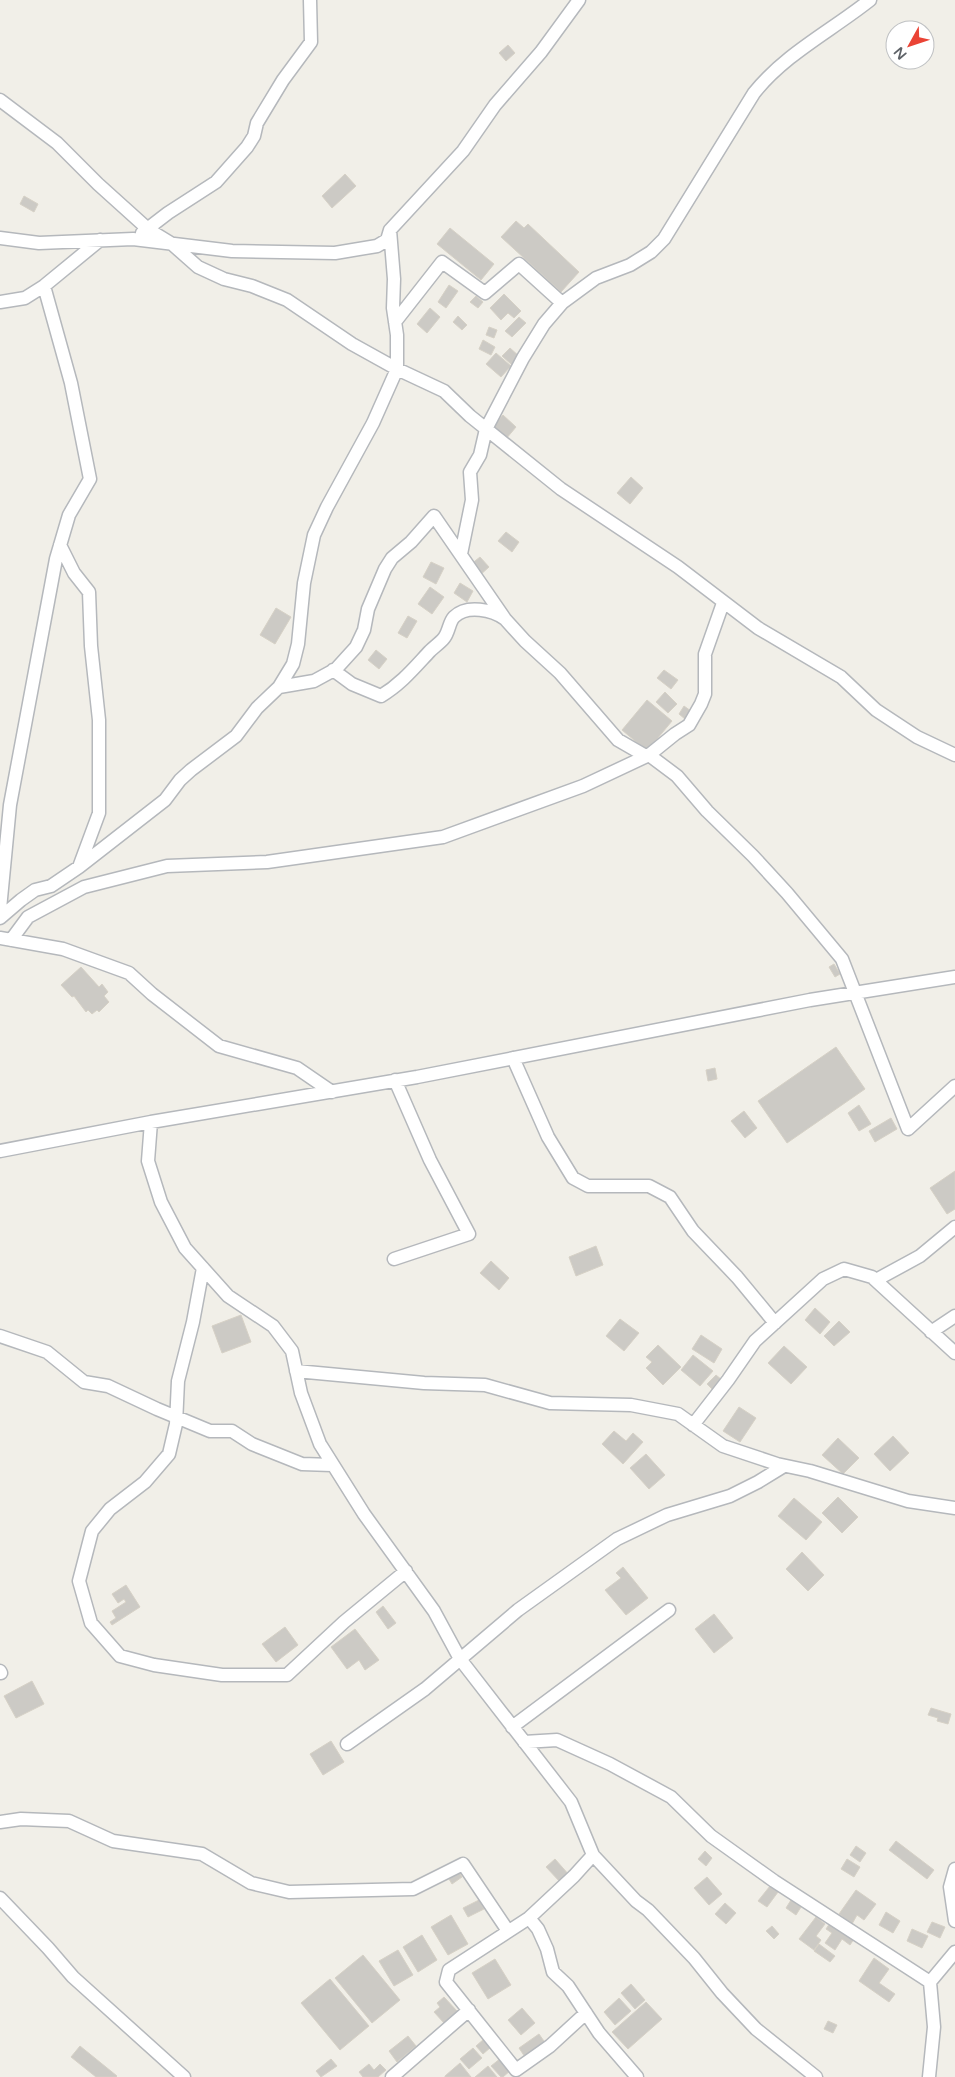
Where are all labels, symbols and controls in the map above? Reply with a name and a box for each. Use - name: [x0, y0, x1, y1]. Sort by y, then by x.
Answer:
- north arrow: [885, 20, 935, 70]
- text: N: [890, 43, 911, 63]

